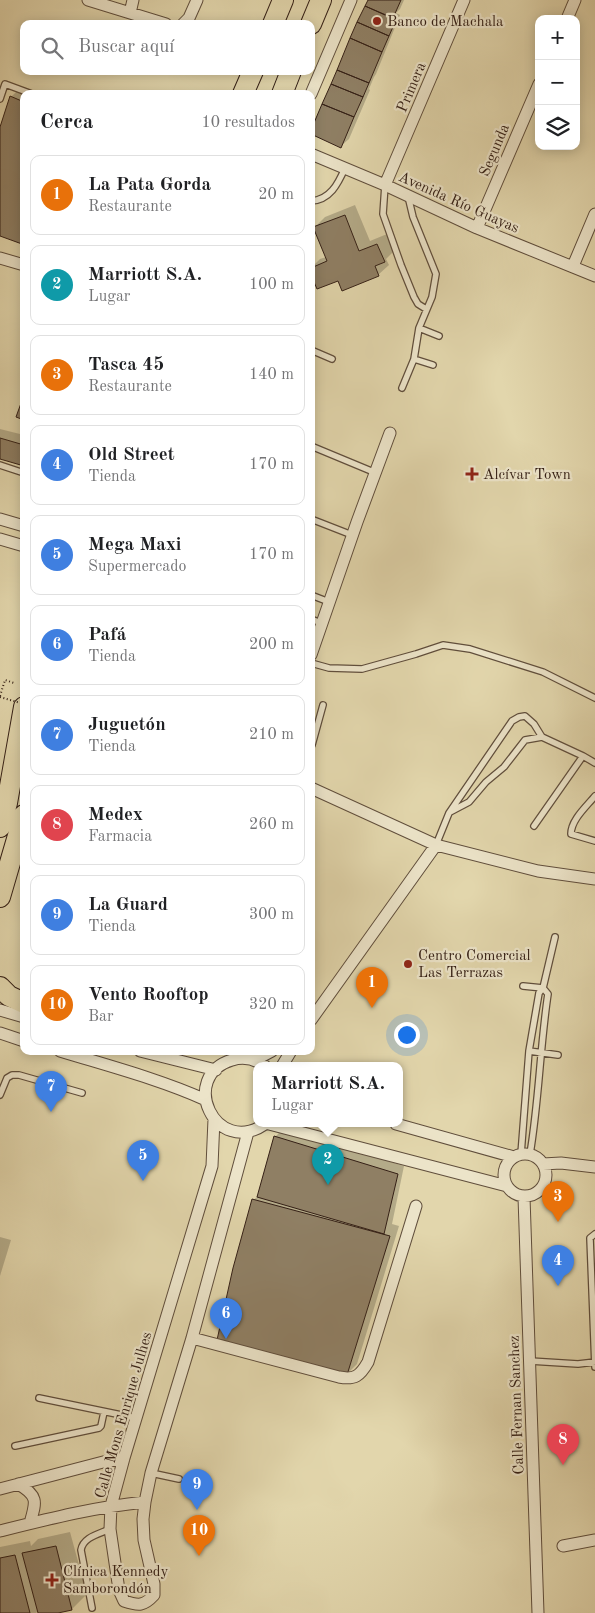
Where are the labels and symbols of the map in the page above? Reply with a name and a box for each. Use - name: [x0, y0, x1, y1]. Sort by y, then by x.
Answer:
- marker: Banco de Machala: [371, 15, 383, 27]
- place label: Banco de Machala: [387, 15, 504, 30]
- street label: Primera: [395, 60, 430, 115]
- street label: Segunda: [478, 122, 513, 179]
- street label: Avenida Río Guayas: [396, 170, 521, 237]
- marker: Alcívar Town: [465, 467, 479, 481]
- place label: Alcívar Town: [483, 468, 571, 483]
- place label: Centro Comercial Las Terrazas: [418, 949, 531, 981]
- marker: Centro Comercial Las Terrazas: [402, 958, 414, 970]
- pin: 1: [356, 967, 388, 1008]
- your location: [394, 1022, 420, 1048]
- pin: 7: [35, 1071, 67, 1112]
- pin: 5: [127, 1140, 159, 1181]
- pin: 2: [312, 1144, 344, 1185]
- pin: 3: [542, 1181, 574, 1222]
- pin: 4: [542, 1245, 574, 1286]
- pin: 6: [210, 1298, 242, 1339]
- street label: Calle Mons Enrique Julhes: [93, 1330, 155, 1500]
- street label: Calle Fernan Sanchez: [508, 1335, 527, 1475]
- pin: 8: [547, 1424, 579, 1465]
- pin: 9: [181, 1469, 213, 1510]
- pin: 10: [183, 1515, 215, 1556]
- place label: Clínica Kennedy Samborondón: [63, 1565, 169, 1597]
- marker: Clínica Kennedy Samborondón: [45, 1573, 59, 1587]

